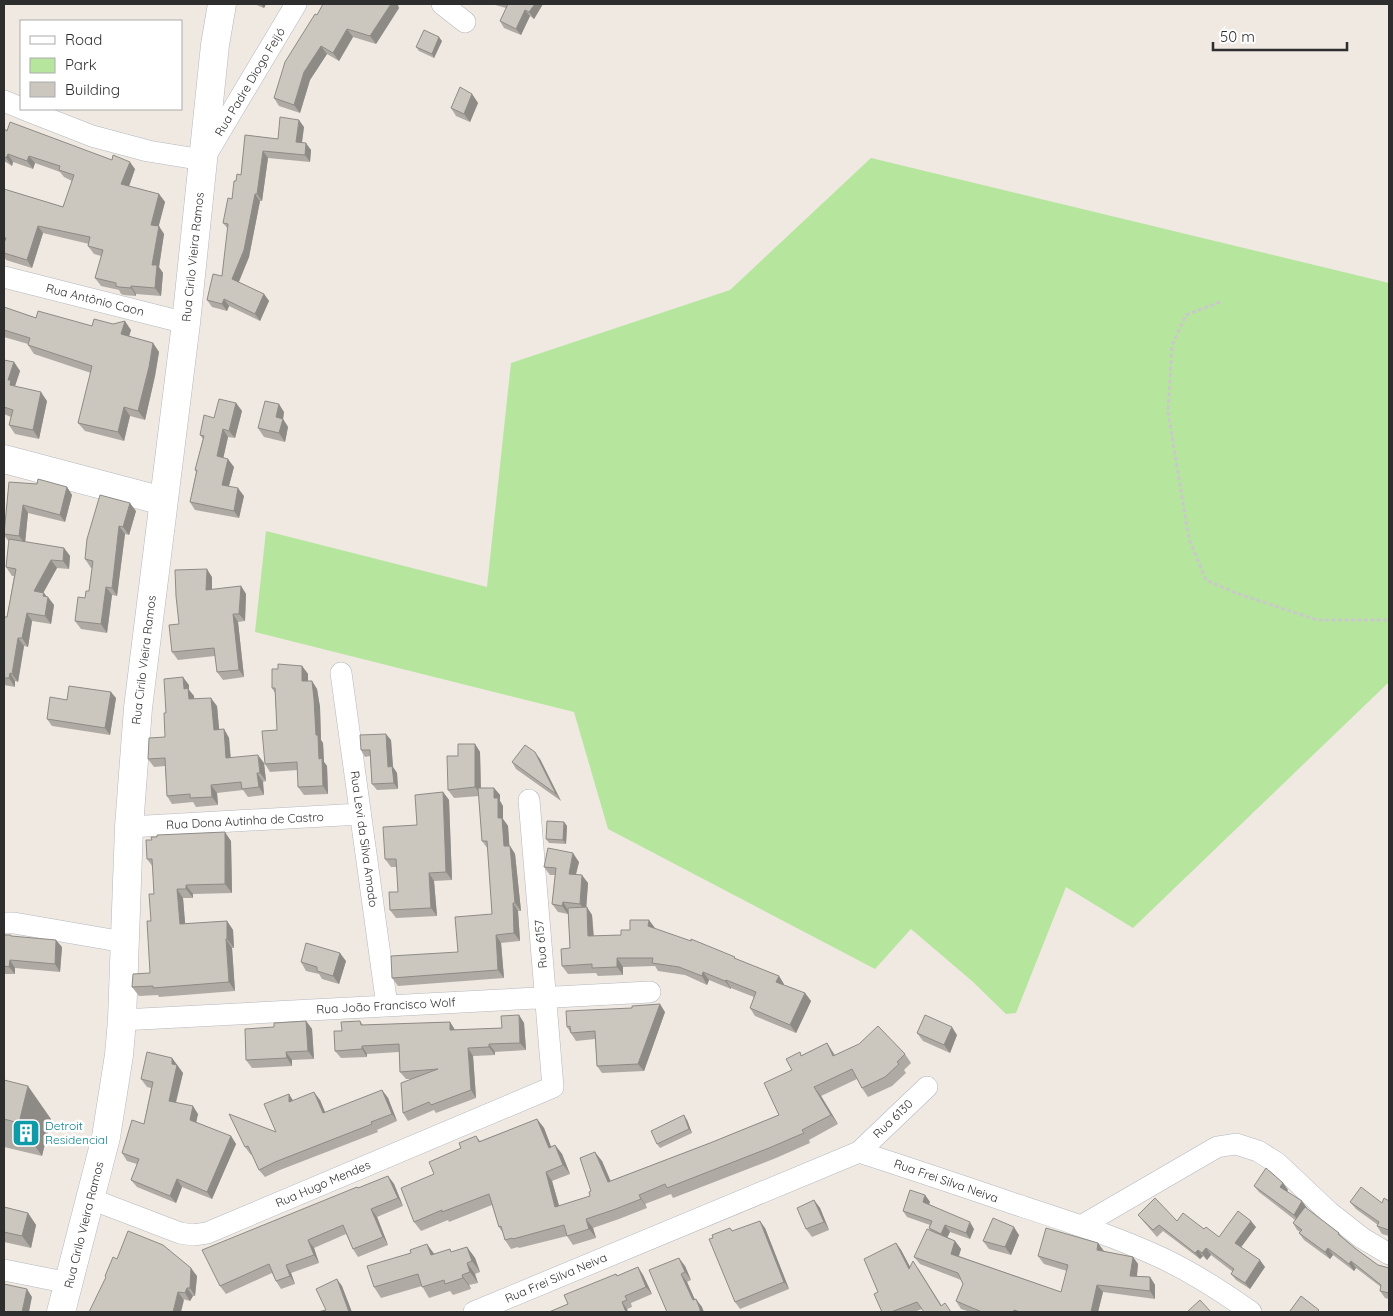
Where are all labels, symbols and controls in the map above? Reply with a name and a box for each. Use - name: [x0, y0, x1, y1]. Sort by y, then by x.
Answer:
- legend: [20, 20, 182, 110]
- scale bar: [1213, 20, 1347, 52]
- street label: Rua Padre Diogo Feijó: [211, 25, 288, 139]
- text: 50 m: [1220, 27, 1255, 46]
- text: Road: [65, 30, 102, 49]
- text: Park: [65, 55, 97, 74]
- text: Building: [65, 80, 120, 99]
- street label: Rua Cirilo Vieira Ramos: [178, 191, 207, 322]
- street label: Rua Antônio Caon: [44, 280, 146, 319]
- street label: Rua Cirilo Vieira Ramos: [128, 594, 159, 725]
- street label: Rua Levi da Silva Amado: [347, 770, 381, 908]
- street label: Rua Dona Autinha de Castro: [166, 809, 324, 832]
- street label: Rua 6157: [531, 919, 550, 969]
- street label: Rua João Francisco Wolf: [316, 994, 457, 1017]
- street label: Rua 6130: [870, 1096, 916, 1141]
- building icon: Detroit Residencial: [11, 1118, 41, 1148]
- place label: Detroit Residencial: [45, 1118, 108, 1147]
- street label: Rua Frei Silva Neiva: [892, 1156, 1000, 1205]
- street label: Rua Hugo Mendes: [273, 1157, 373, 1210]
- street label: Rua Cirilo Vieira Ramos: [60, 1160, 107, 1290]
- street label: Rua Frei Silva Neiva: [503, 1249, 609, 1306]

